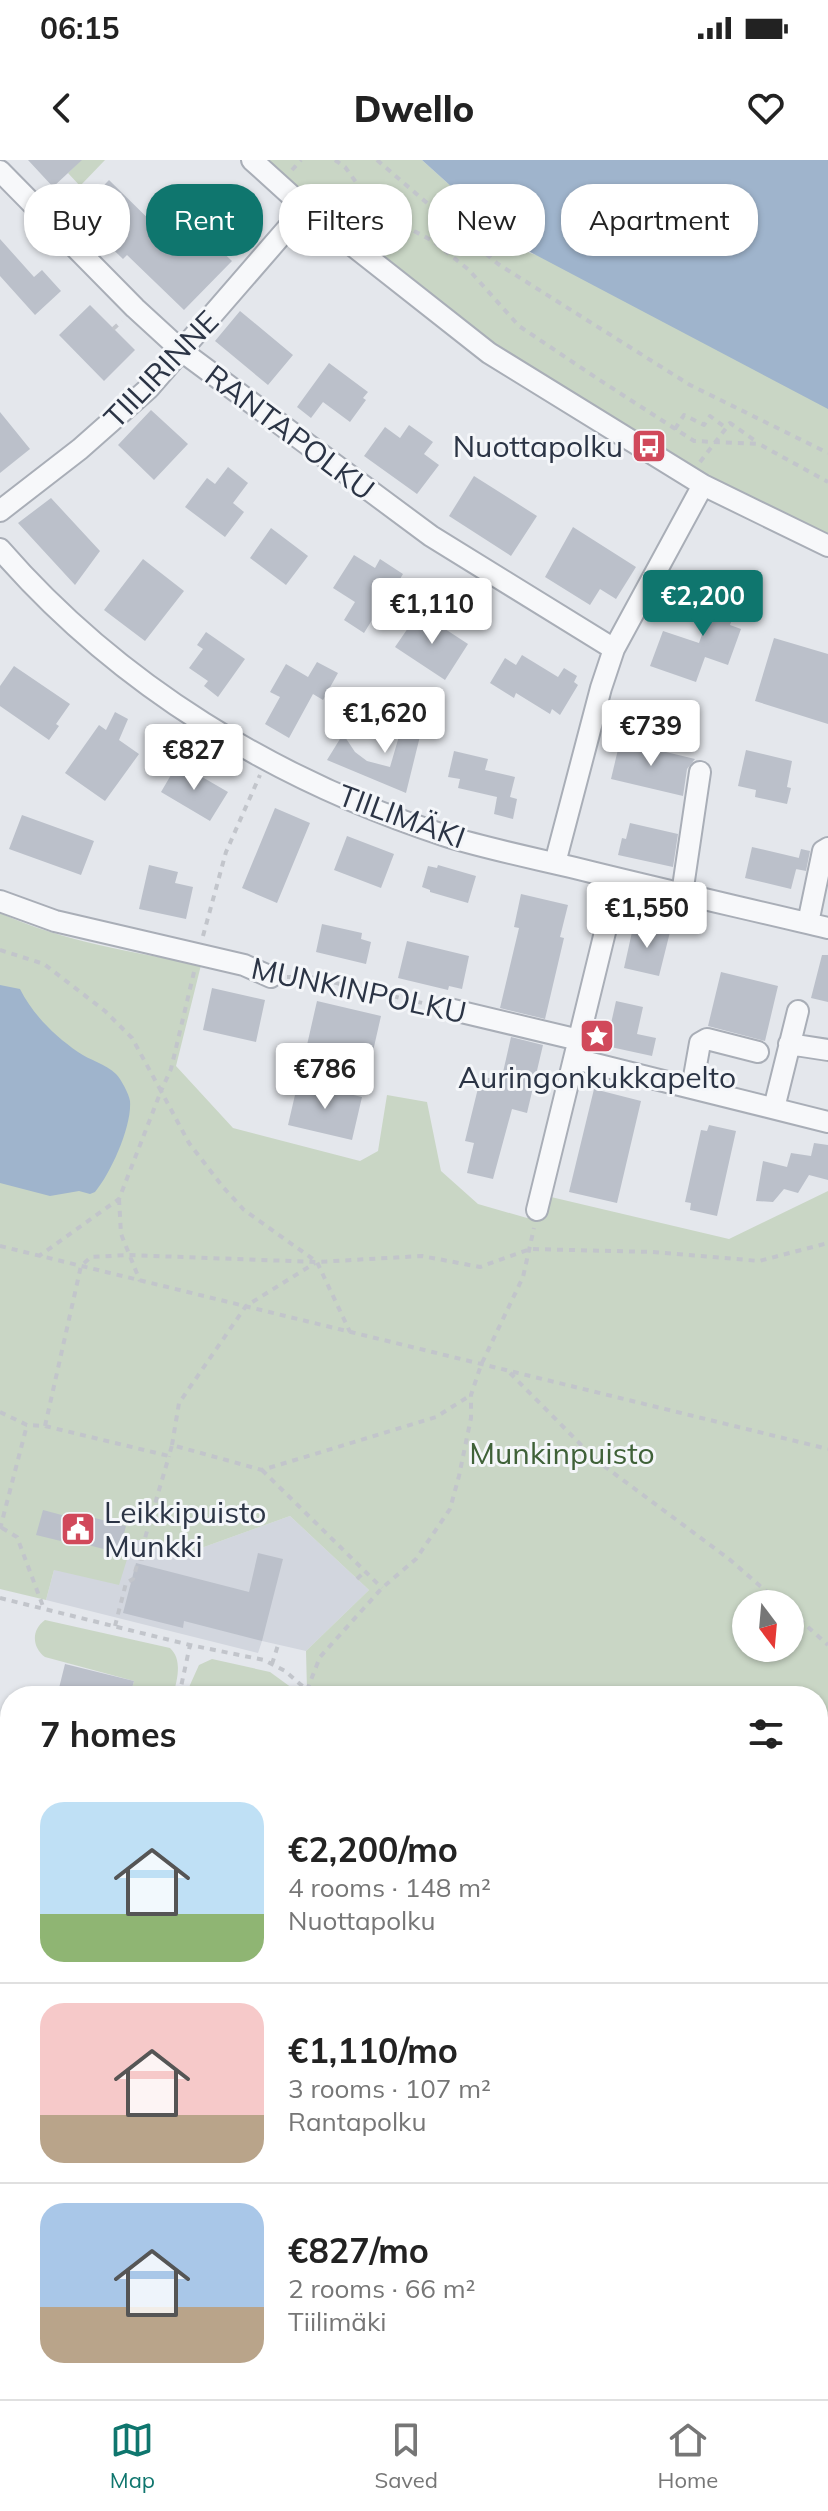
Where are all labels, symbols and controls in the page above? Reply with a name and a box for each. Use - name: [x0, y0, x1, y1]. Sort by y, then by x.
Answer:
- text: 06:15: [40, 9, 119, 47]
- icon: back: [40, 86, 84, 130]
- text: Dwello: [354, 86, 474, 131]
- icon: heart: [744, 86, 788, 130]
- chip: Buy: [24, 184, 130, 256]
- chip: Rent: [146, 184, 263, 256]
- chip: Filters: [279, 184, 412, 256]
- chip: New: [428, 184, 545, 256]
- chip: Apartment: [561, 184, 758, 256]
- street label: TIILIRINNE: [96, 302, 226, 436]
- street label: RANTAPOLKU: [198, 356, 382, 508]
- place label: Nuottapolku: [453, 427, 623, 465]
- bus stop icon: Nuottapolku: [630, 427, 668, 465]
- pin: €2,200: [638, 570, 768, 638]
- pin: €1,110: [367, 578, 497, 646]
- text: €2,200: [661, 579, 745, 612]
- text: €1,110: [390, 587, 474, 620]
- pin: €1,620: [320, 687, 450, 755]
- text: €1,620: [343, 696, 427, 729]
- pin: €739: [604, 700, 698, 768]
- text: €739: [620, 709, 682, 742]
- pin: €827: [147, 724, 241, 792]
- text: €827: [163, 733, 225, 766]
- street label: TIILIMÄKI: [333, 776, 471, 856]
- pin: €1,550: [582, 882, 712, 950]
- text: €1,550: [605, 891, 689, 924]
- street label: MUNKINPOLKU: [248, 949, 470, 1031]
- place icon: Auringonkukkapelto: [578, 1017, 616, 1055]
- pin: €786: [278, 1043, 372, 1111]
- text: €786: [294, 1052, 356, 1085]
- place label: Auringonkukkapelto: [458, 1058, 736, 1096]
- park label: Munkinpuisto: [469, 1434, 655, 1472]
- place label: Leikkipuisto Munkki: [104, 1493, 266, 1565]
- public building icon: Leikkipuisto Munkki: [59, 1510, 97, 1548]
- north arrow: [732, 1590, 804, 1662]
- map controls: [732, 1590, 804, 1662]
- icon: filters: [744, 1712, 788, 1756]
- text: 7 homes: [40, 1713, 177, 1756]
- text: €2,200/mo: [288, 1828, 458, 1871]
- icon: home: [104, 1834, 200, 1930]
- text: 4 rooms · 148 m²: [288, 1871, 491, 1904]
- text: Nuottapolku: [288, 1904, 436, 1937]
- text: €1,110/mo: [288, 2029, 458, 2072]
- icon: home: [104, 2035, 200, 2131]
- text: 3 rooms · 107 m²: [288, 2072, 491, 2105]
- text: Rantapolku: [288, 2105, 427, 2138]
- text: €827/mo: [288, 2229, 429, 2272]
- icon: home: [104, 2235, 200, 2331]
- text: 2 rooms · 66 m²: [288, 2272, 475, 2305]
- text: Tiilimäki: [288, 2305, 386, 2338]
- tab: Map: [110, 2418, 155, 2494]
- tab: Saved: [375, 2418, 438, 2494]
- tab: Home: [658, 2418, 718, 2494]

